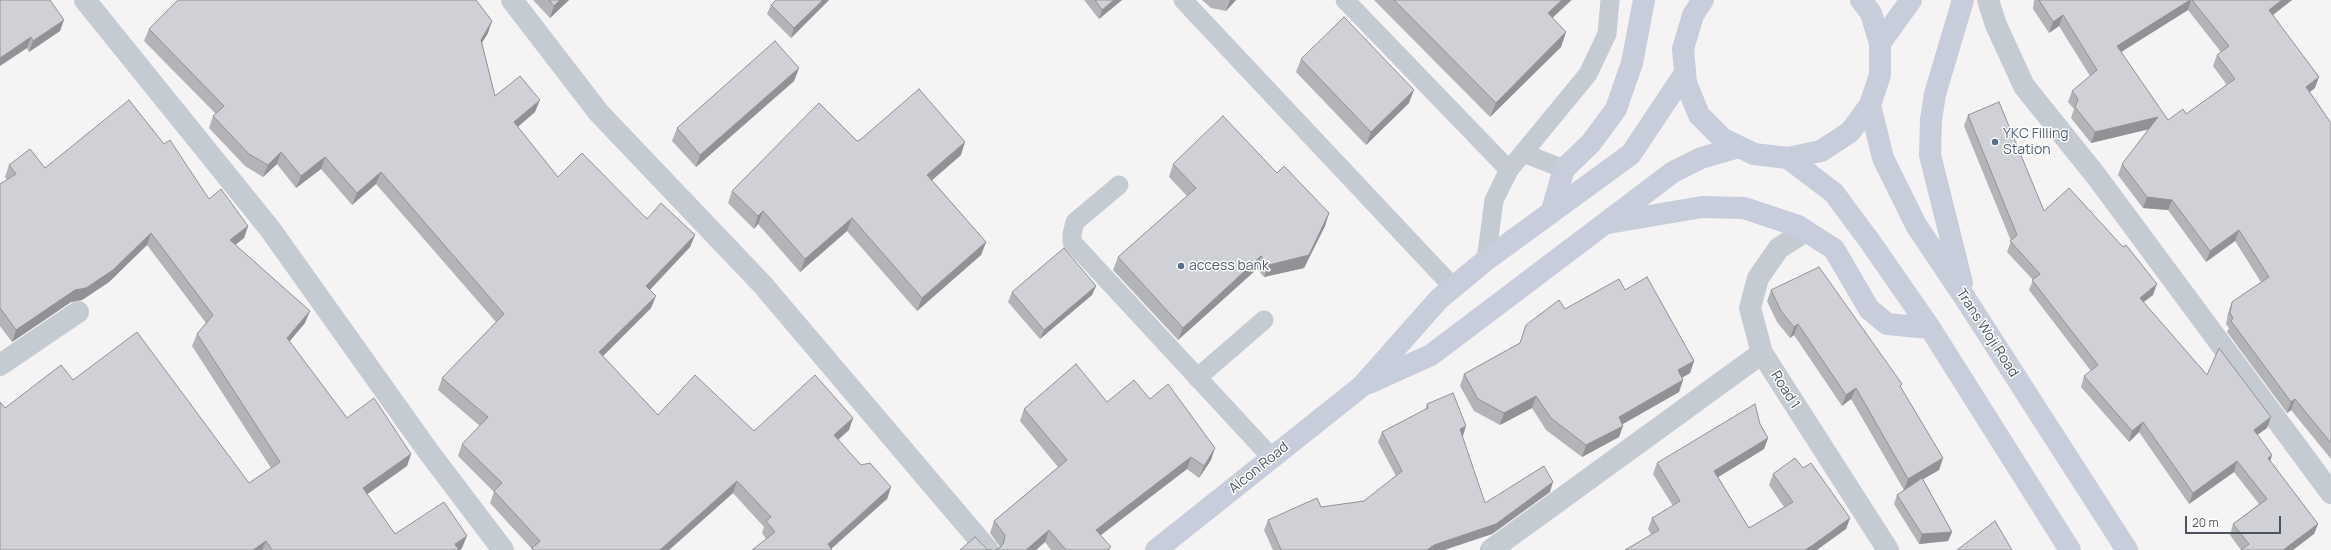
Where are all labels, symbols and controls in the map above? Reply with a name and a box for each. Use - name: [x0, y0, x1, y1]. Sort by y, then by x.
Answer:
- place label: YKC Filling Station: [2003, 126, 2068, 158]
- marker: YKC Filling Station: [1990, 137, 2000, 147]
- place label: access bank: [1189, 258, 1269, 274]
- marker: access bank: [1176, 261, 1186, 271]
- street label: Trans Woji Road: [1952, 286, 2022, 380]
- street label: Road 1: [1767, 368, 1803, 412]
- street label: Alcon Road: [1226, 439, 1292, 497]
- scale bar: [2187, 508, 2283, 534]
- text: 20 m: [2192, 514, 2219, 531]

